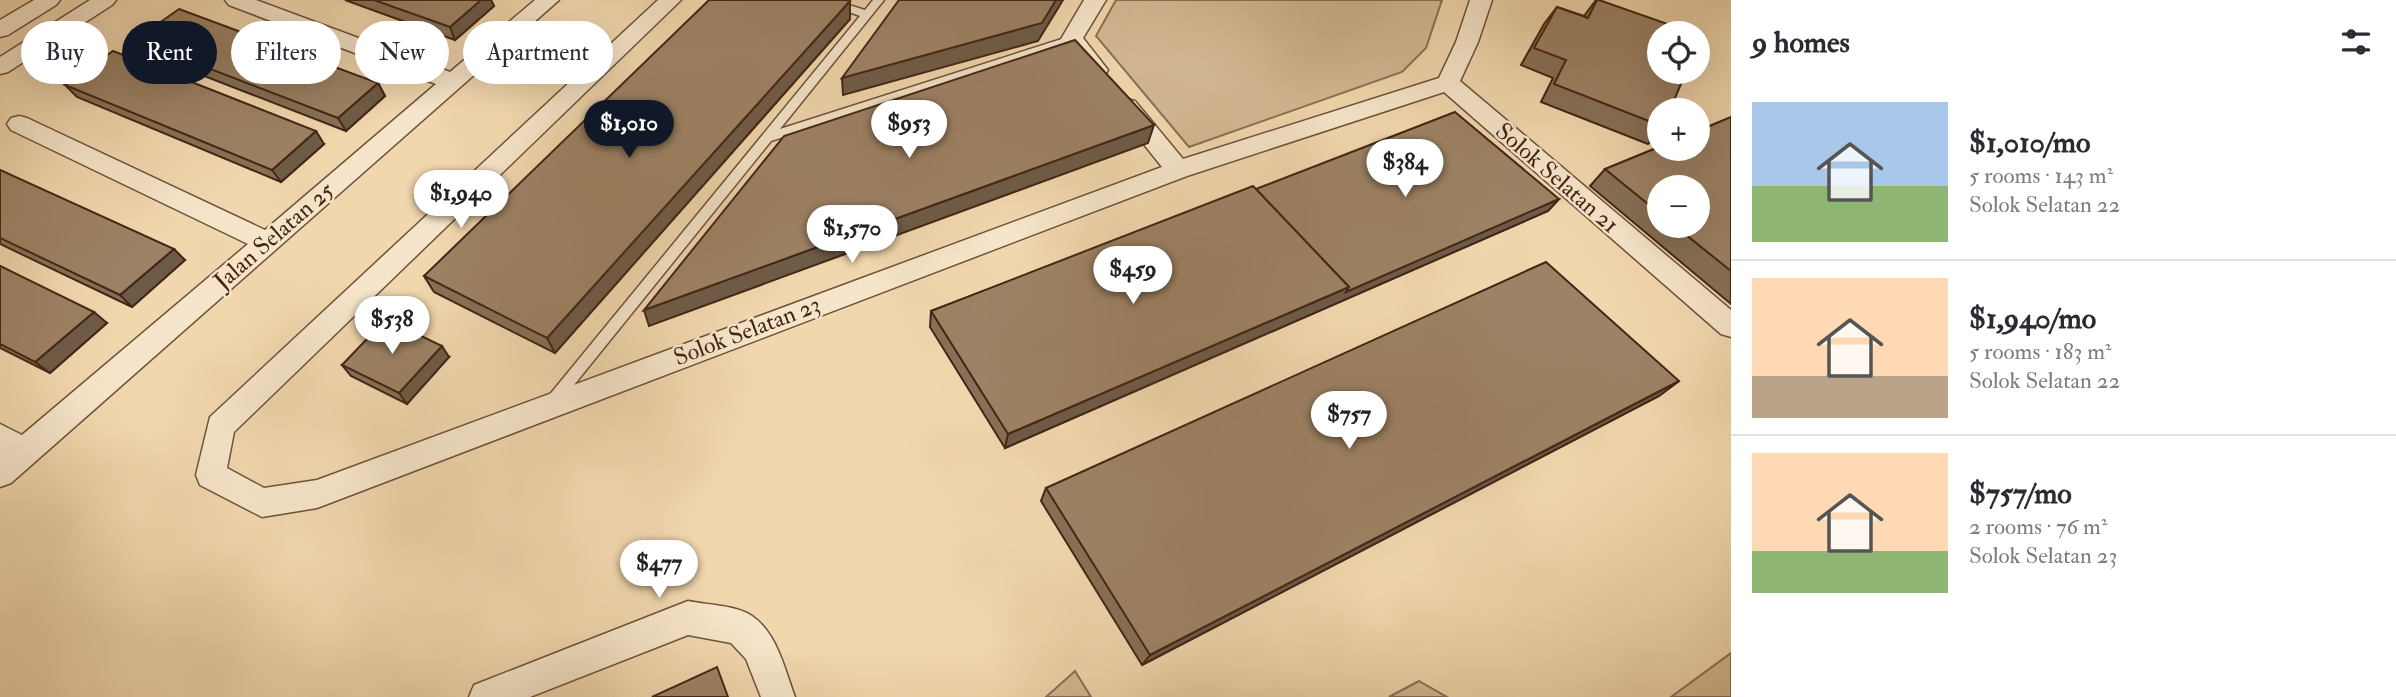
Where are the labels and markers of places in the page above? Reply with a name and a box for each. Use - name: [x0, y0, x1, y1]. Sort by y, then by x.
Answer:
- pin: $1,010: [572, 100, 686, 160]
- pin: $953: [868, 100, 950, 160]
- pin: $384: [1364, 140, 1446, 199]
- pin: $1,940: [404, 170, 518, 230]
- pin: $1,570: [795, 205, 909, 265]
- pin: $459: [1092, 246, 1174, 306]
- pin: $538: [351, 296, 433, 356]
- pin: $757: [1308, 392, 1390, 451]
- pin: $477: [618, 540, 700, 600]

